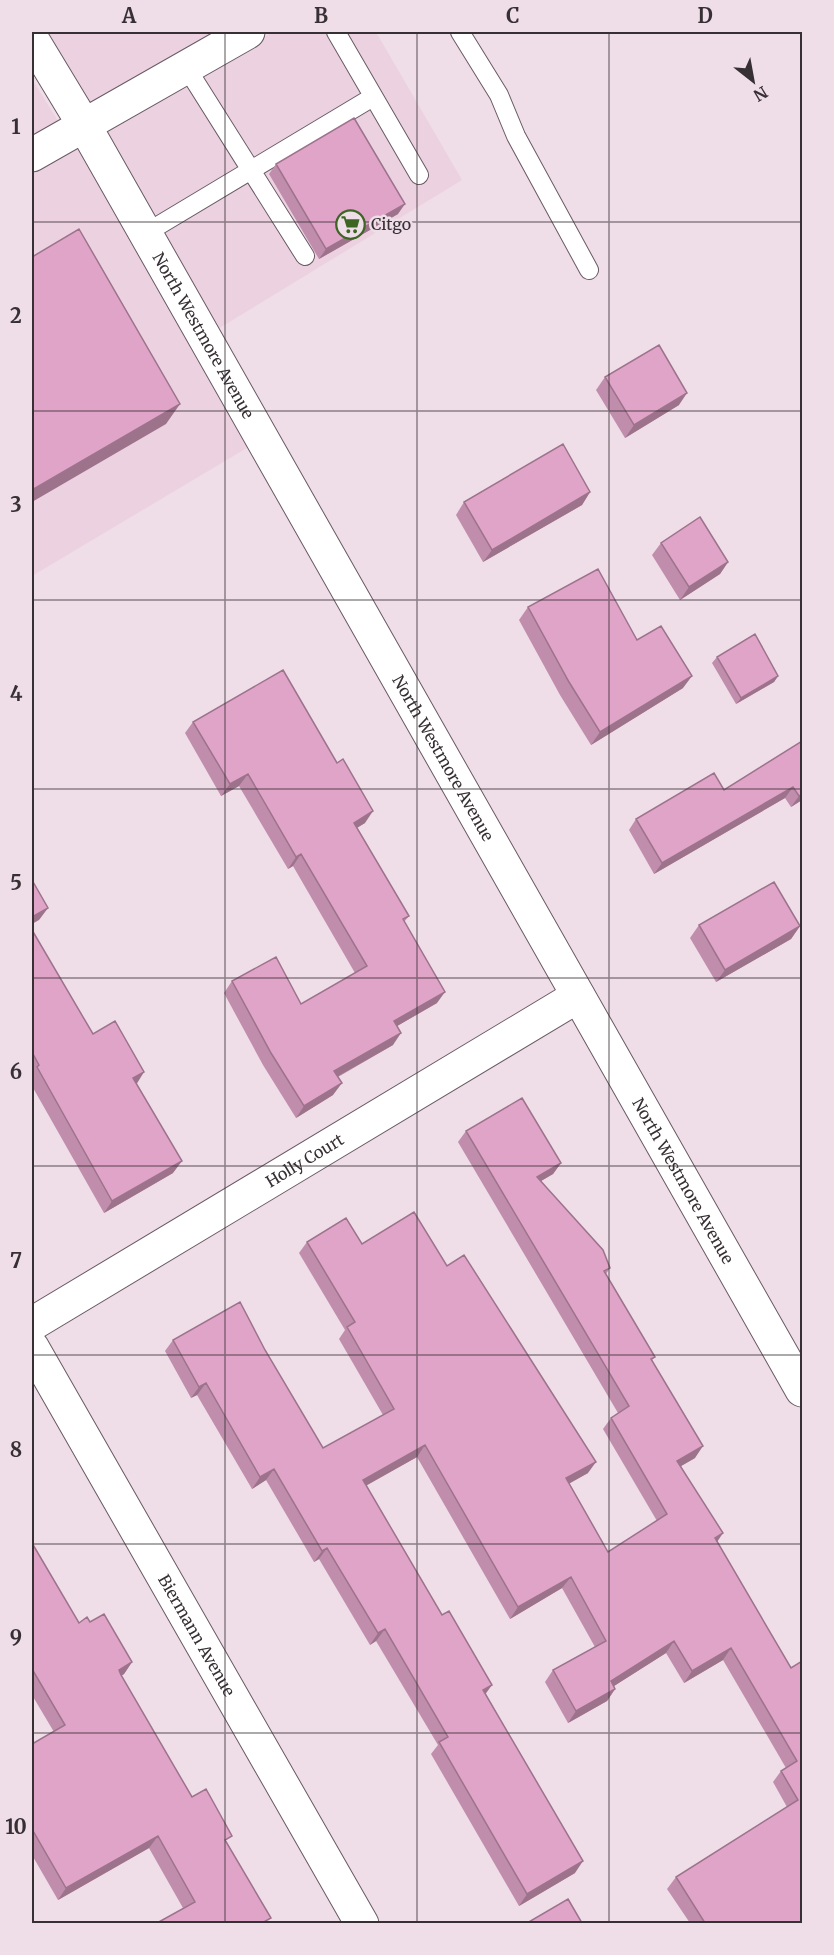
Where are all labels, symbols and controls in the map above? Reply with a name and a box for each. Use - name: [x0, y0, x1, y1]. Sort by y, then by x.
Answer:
- text: A: [121, 3, 137, 28]
- text: B: [314, 3, 328, 28]
- text: C: [506, 3, 520, 28]
- text: D: [697, 3, 713, 28]
- north arrow: [723, 51, 783, 111]
- text: N: [750, 82, 771, 106]
- text: 1: [11, 114, 21, 139]
- supermarket icon: Citgo: [334, 208, 366, 240]
- place label: Citgo: [371, 214, 411, 234]
- street label: North Westmore Avenue: [148, 249, 258, 422]
- text: 2: [10, 303, 22, 328]
- text: 3: [10, 492, 22, 517]
- street label: North Westmore Avenue: [388, 672, 498, 845]
- text: 4: [10, 681, 23, 706]
- text: 5: [10, 870, 22, 895]
- text: 6: [10, 1059, 22, 1084]
- street label: North Westmore Avenue: [628, 1094, 738, 1267]
- street label: Holly Court: [262, 1129, 348, 1191]
- text: 7: [10, 1248, 22, 1273]
- text: 8: [10, 1437, 22, 1462]
- street label: Biermann Avenue: [154, 1571, 240, 1700]
- text: 9: [10, 1625, 22, 1650]
- text: 10: [5, 1814, 27, 1839]

